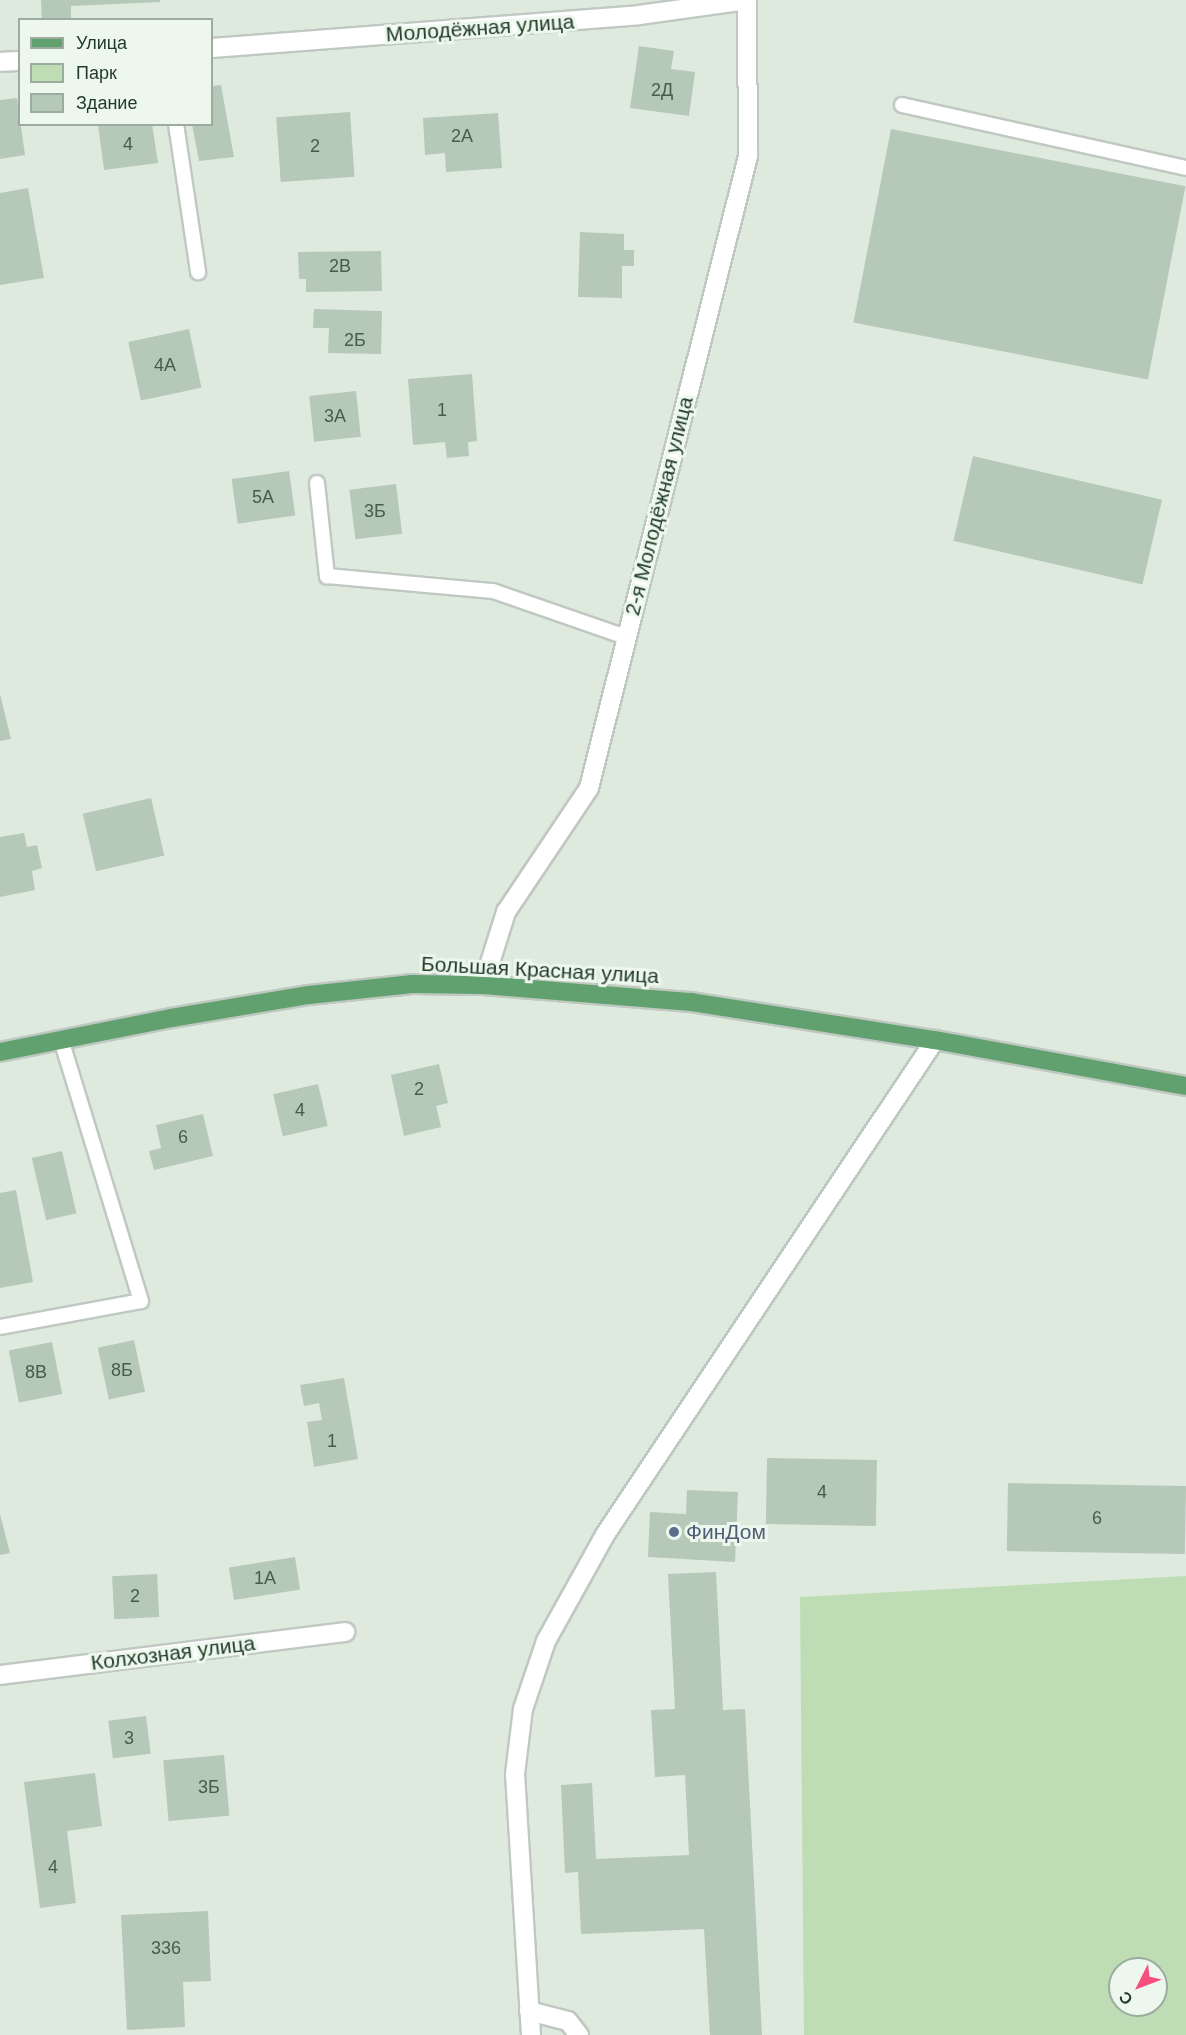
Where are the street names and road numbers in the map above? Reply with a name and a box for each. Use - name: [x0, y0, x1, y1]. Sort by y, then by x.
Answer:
- street label: Молодёжная улица: [385, 9, 575, 47]
- street label: 2-я Молодёжная улица: [620, 394, 698, 618]
- street label: Большая Красная улица: [420, 951, 660, 989]
- street label: Колхозная улица: [89, 1630, 257, 1676]

